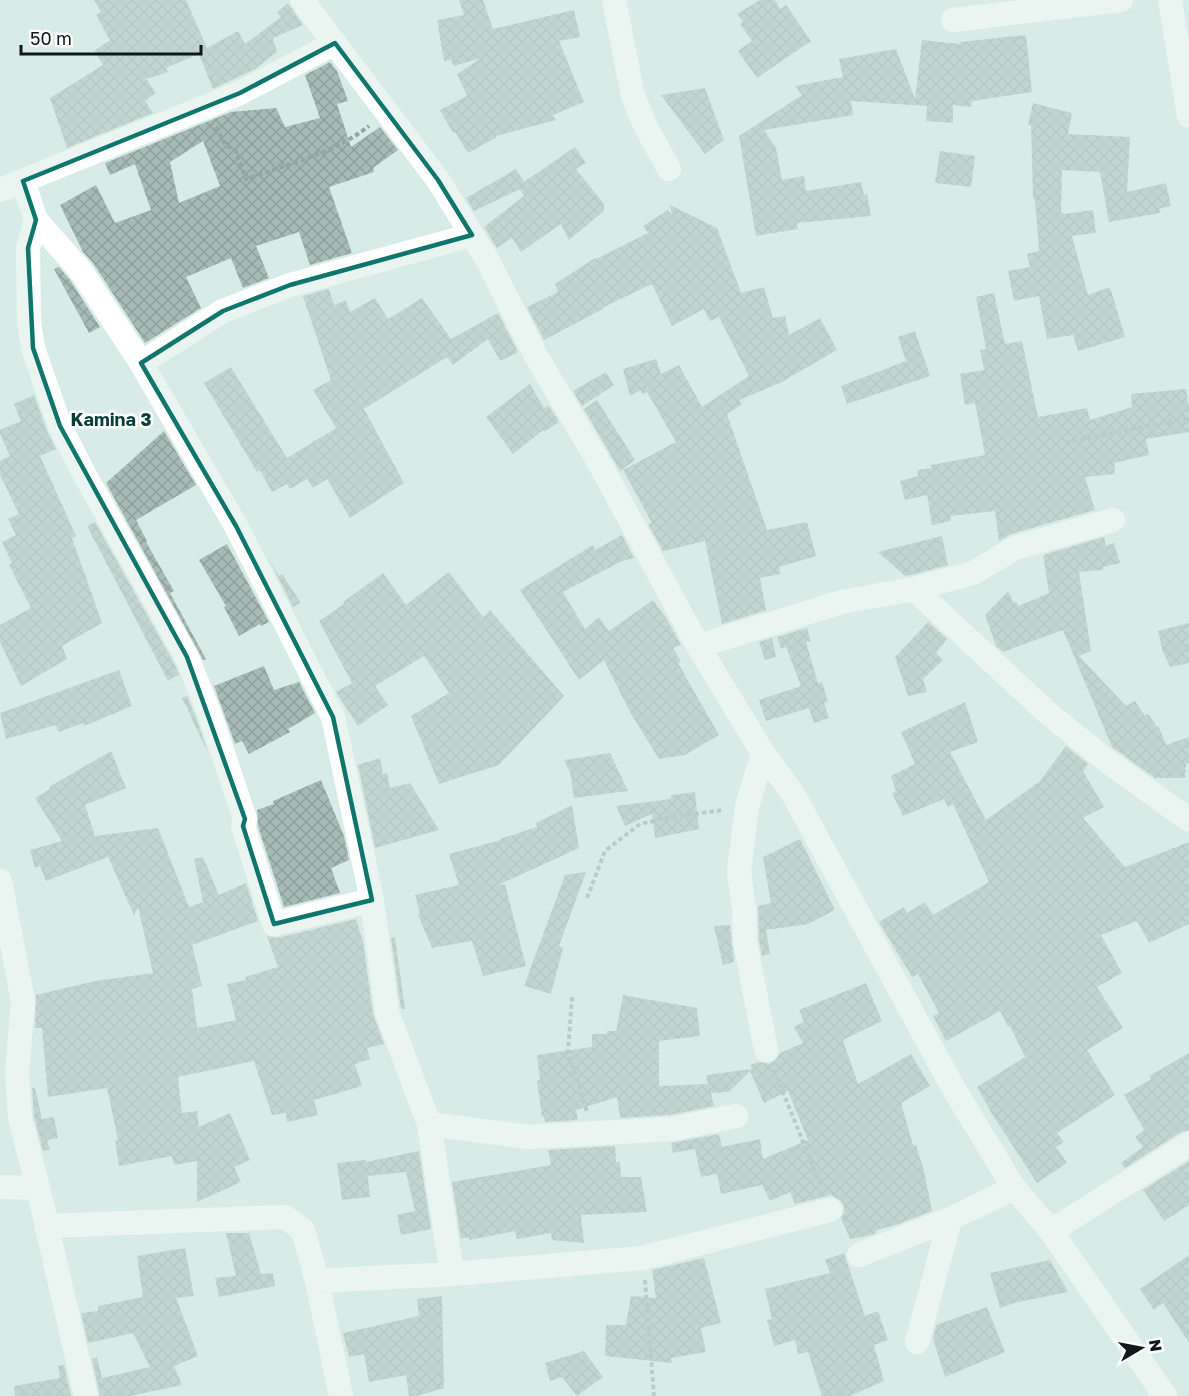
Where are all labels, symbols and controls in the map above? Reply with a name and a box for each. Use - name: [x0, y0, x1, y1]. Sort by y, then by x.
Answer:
- scale bar: [21, 18, 201, 56]
- text: 50 m: [30, 27, 72, 49]
- district label: Kamina 3: [71, 408, 151, 430]
- north arrow: [1111, 1318, 1171, 1378]
- text: N: [1145, 1338, 1167, 1353]

